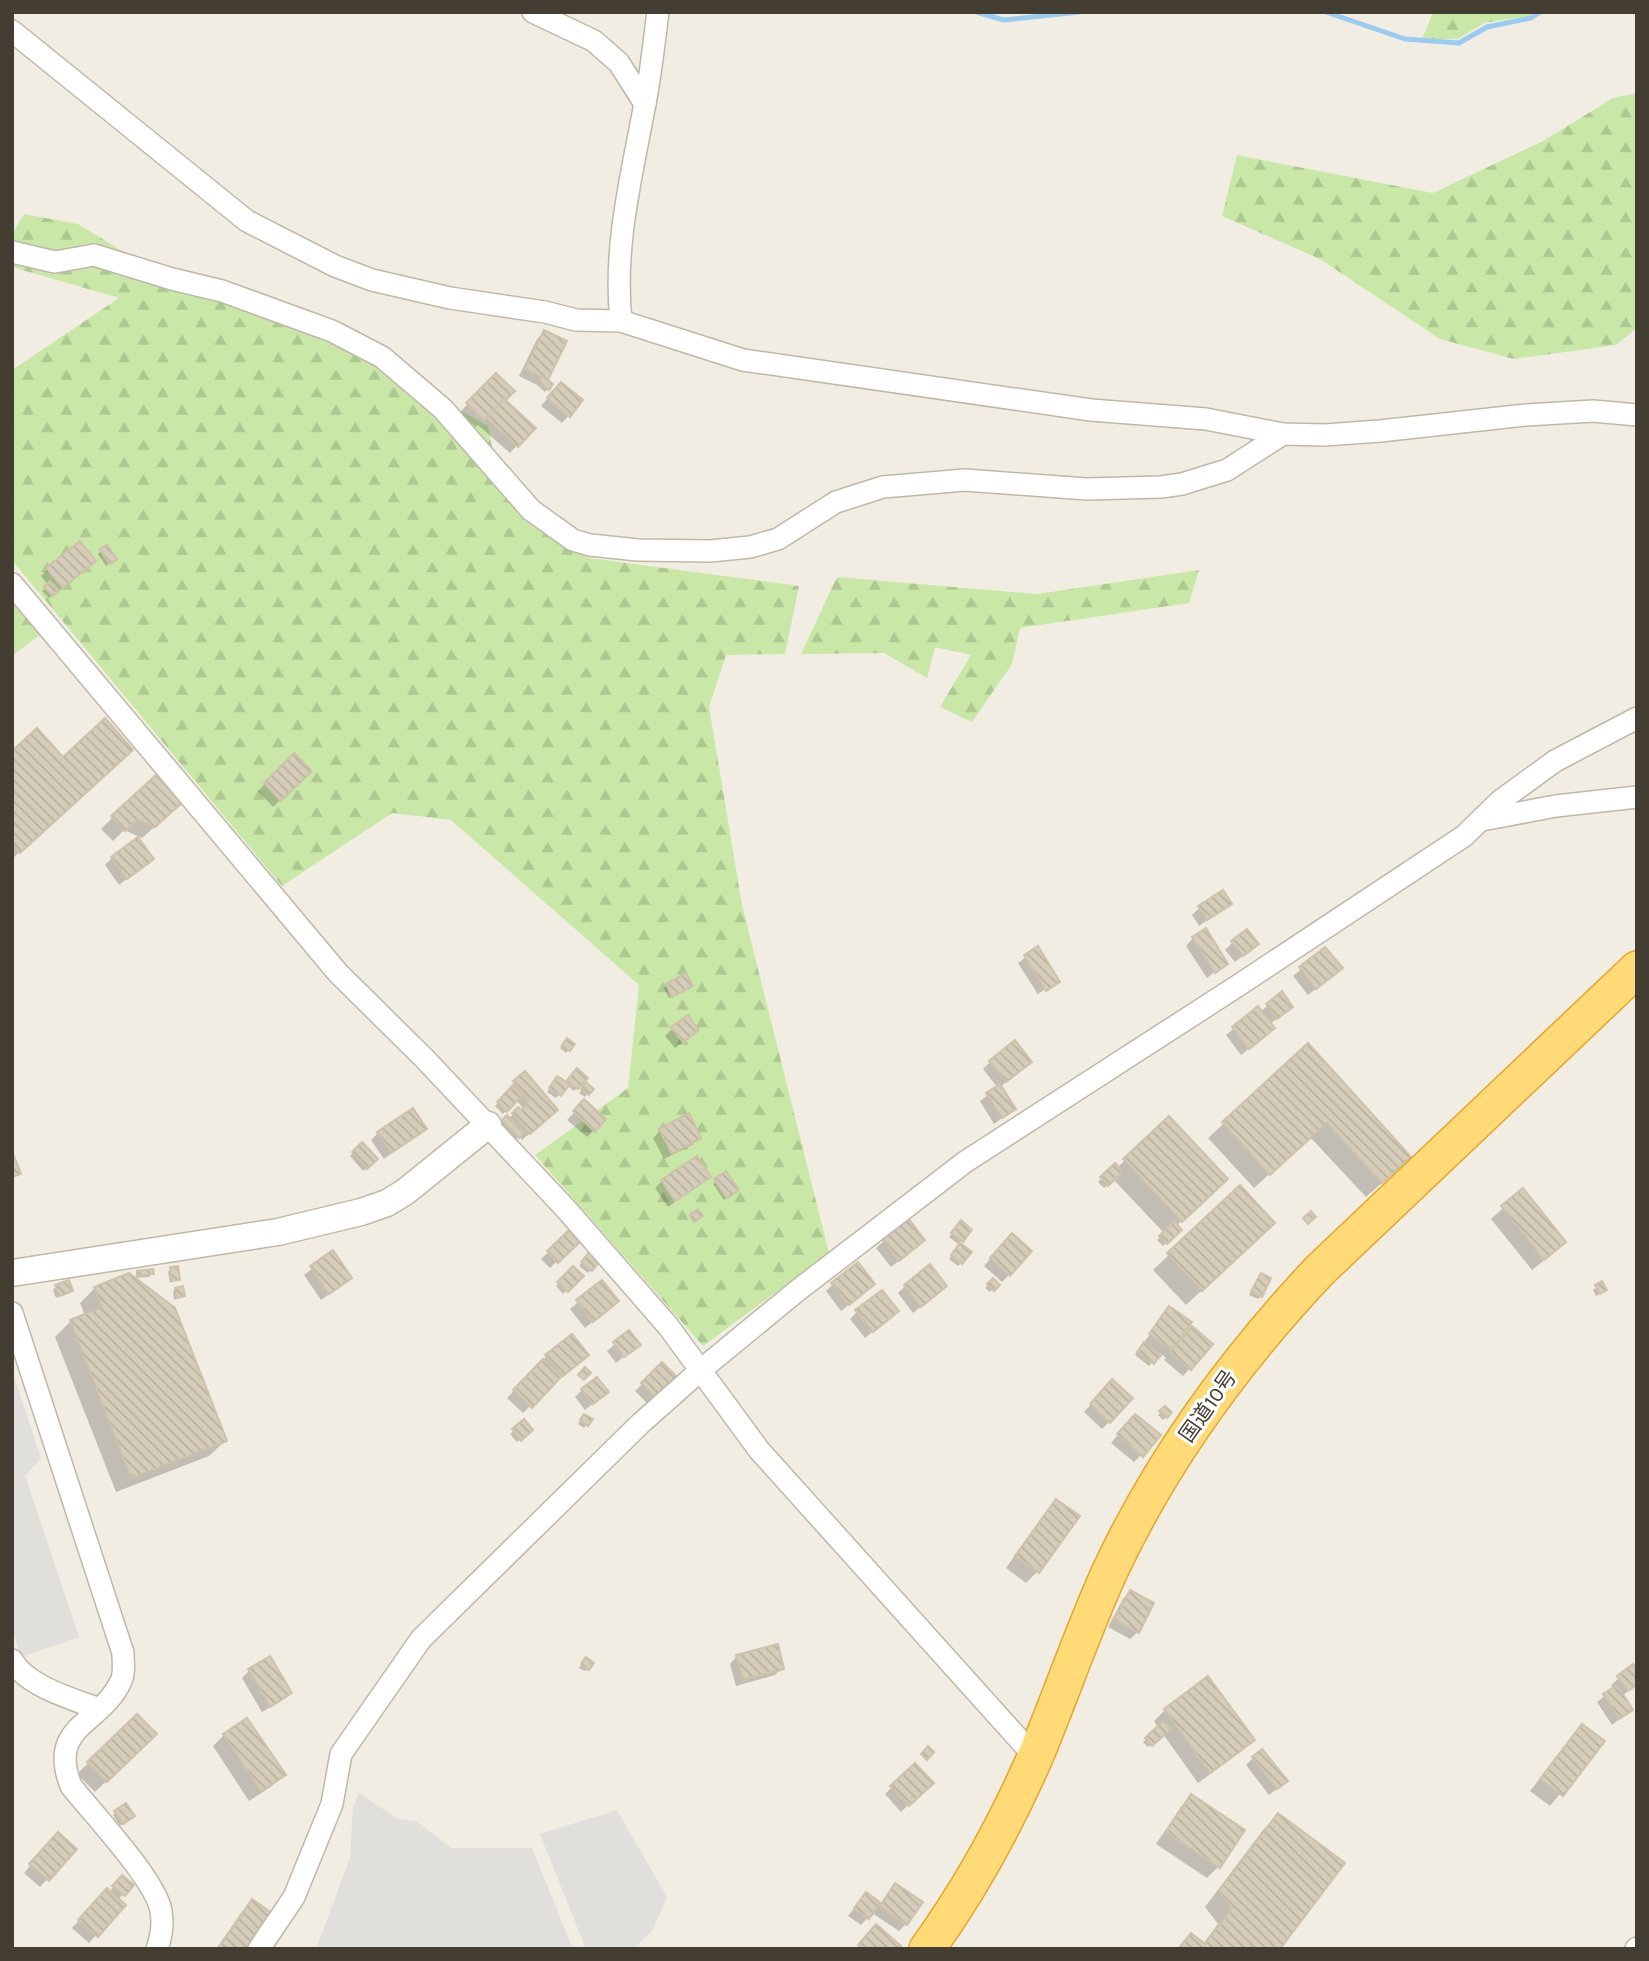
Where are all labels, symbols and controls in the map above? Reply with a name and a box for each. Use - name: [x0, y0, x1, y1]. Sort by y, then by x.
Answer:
- street label: 国道10号: [1175, 1365, 1241, 1447]

